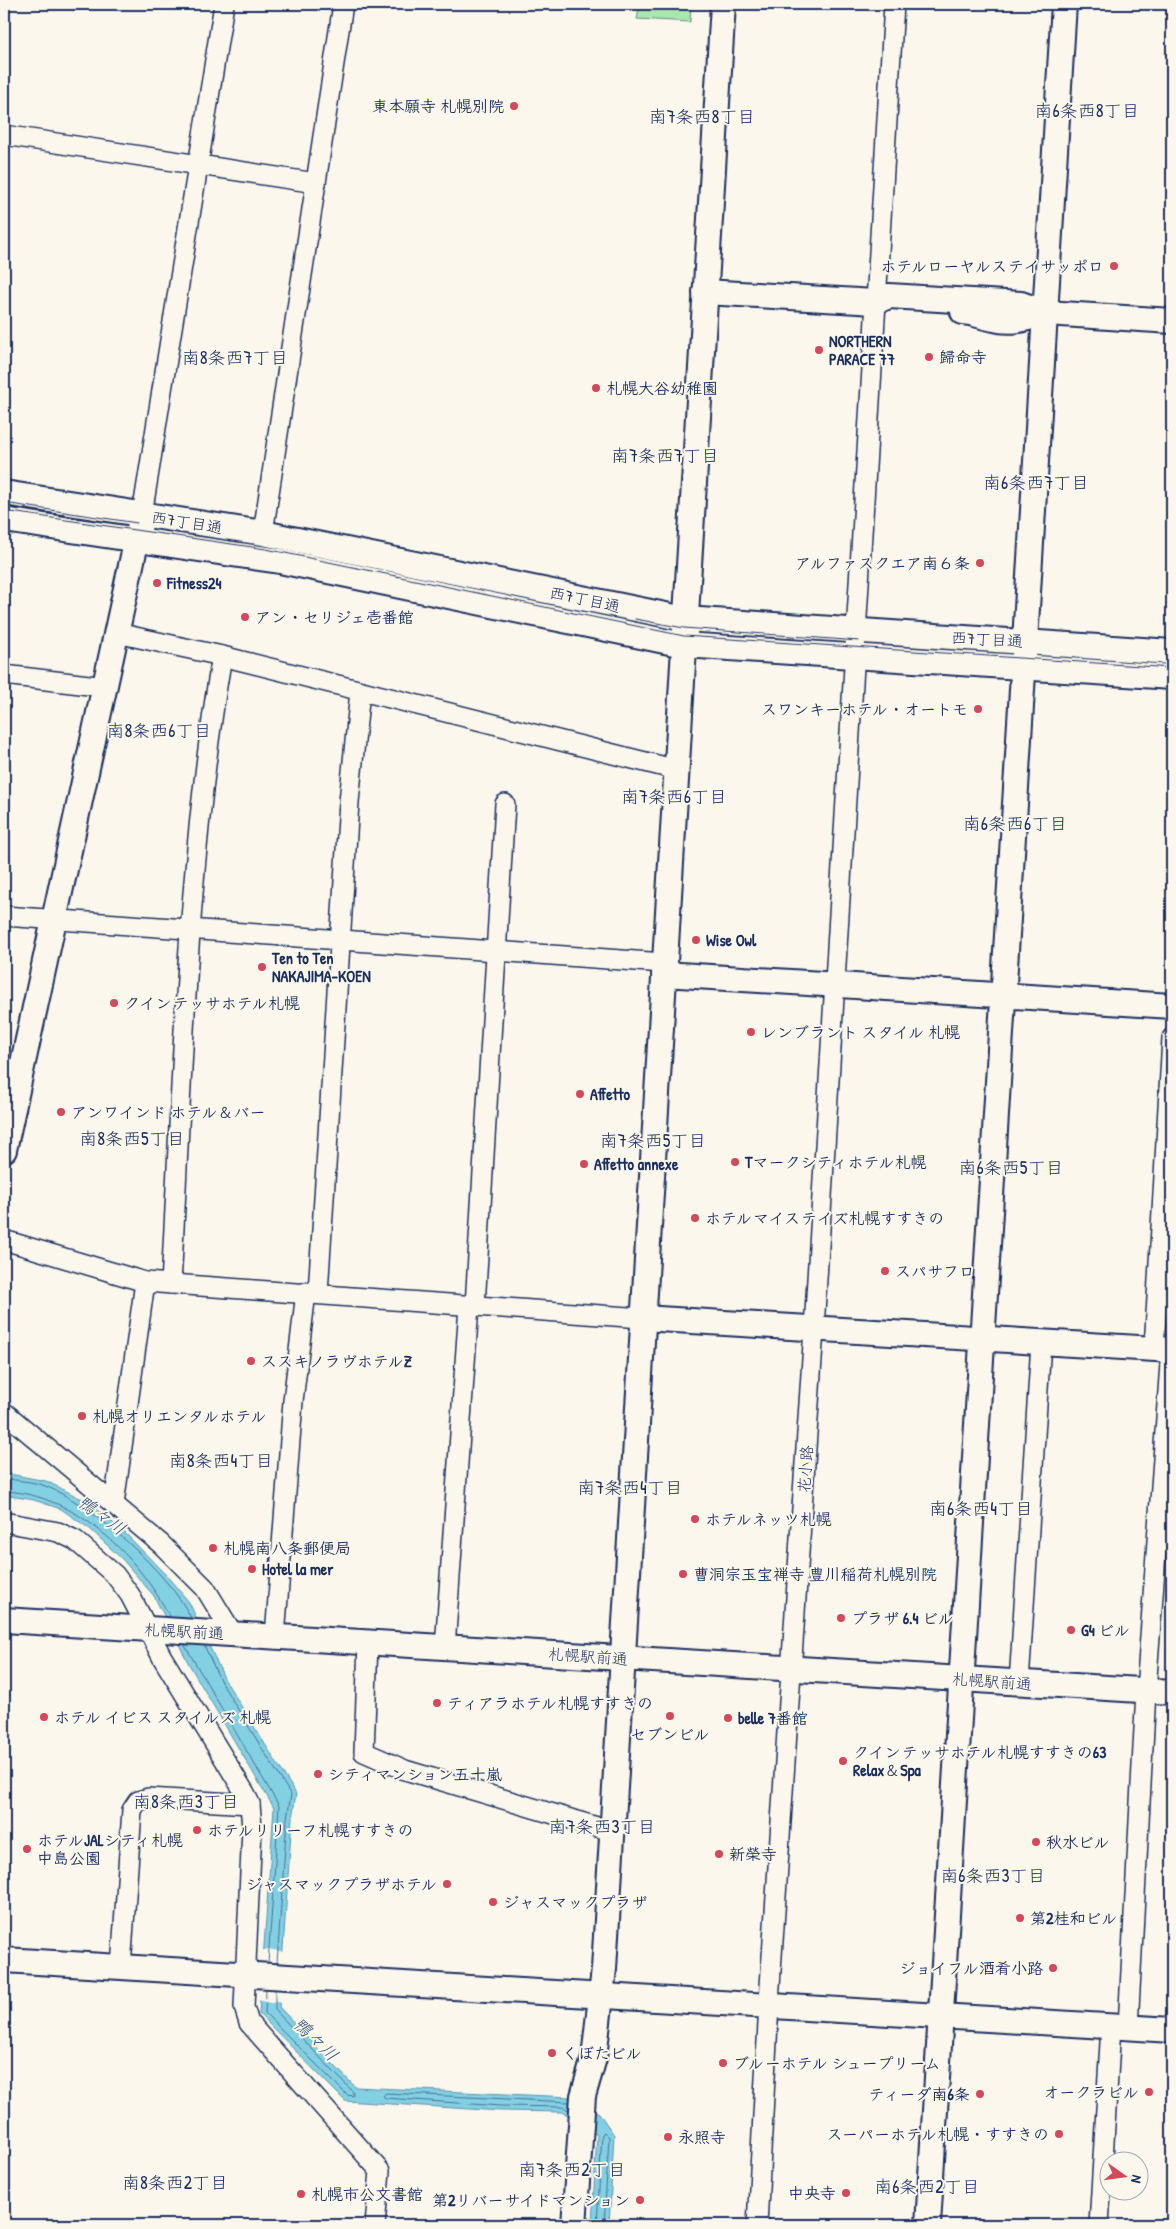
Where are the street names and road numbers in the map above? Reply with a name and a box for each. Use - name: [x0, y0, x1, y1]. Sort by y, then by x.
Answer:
- street label: 西7丁目通: [150, 506, 224, 538]
- street label: 西7丁目通: [548, 581, 622, 617]
- street label: 西7丁目通: [951, 626, 1023, 652]
- street label: 花小路: [792, 1444, 818, 1494]
- street label: 札幌駅前通: [143, 1618, 225, 1644]
- street label: 札幌駅前通: [547, 1642, 629, 1670]
- street label: 札幌駅前通: [951, 1667, 1033, 1695]

